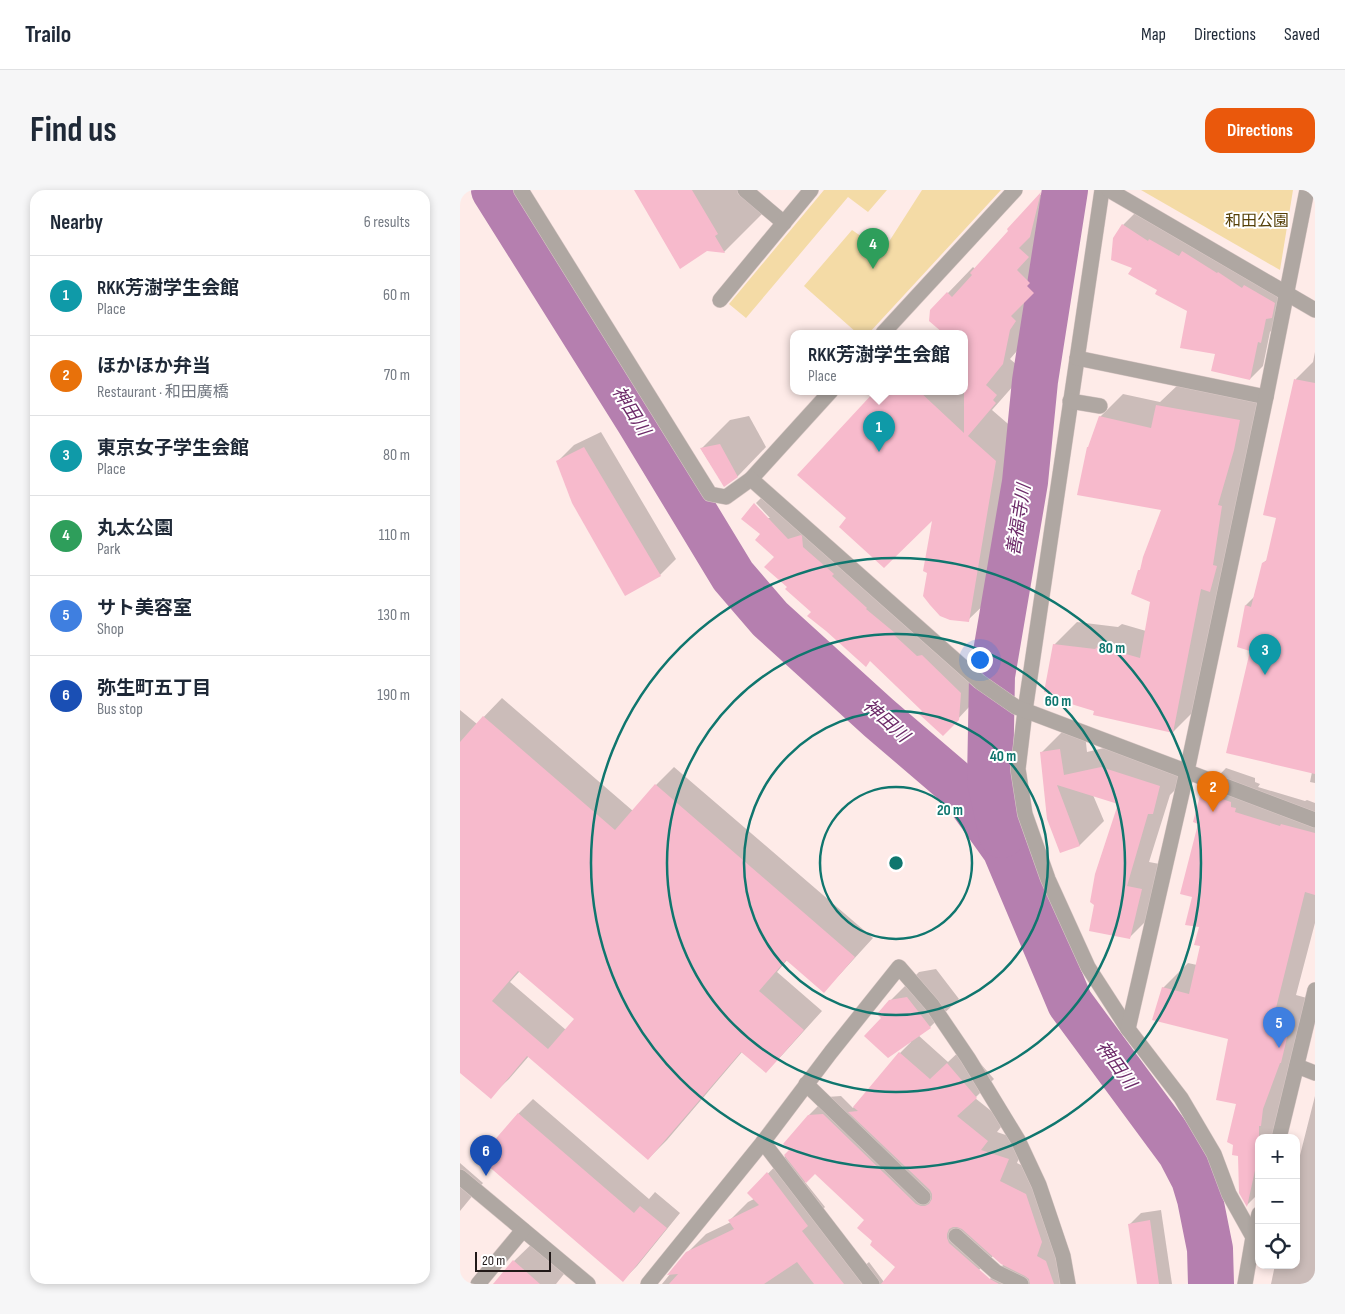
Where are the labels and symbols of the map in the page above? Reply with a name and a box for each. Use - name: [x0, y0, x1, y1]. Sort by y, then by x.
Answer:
- park label: 和田公園: [1225, 212, 1289, 231]
- pin: 4: [857, 228, 889, 269]
- water label: 神田川: [608, 383, 655, 441]
- pin: 1: [863, 411, 895, 452]
- water label: 善福寺川: [1003, 481, 1035, 557]
- pin: 3: [1249, 634, 1281, 675]
- text: 80 m: [1099, 639, 1125, 658]
- your location: [967, 647, 993, 673]
- text: 60 m: [1045, 692, 1071, 711]
- water label: 神田川: [859, 695, 915, 748]
- text: 40 m: [990, 747, 1016, 766]
- pin: 2: [1197, 771, 1229, 812]
- text: 20 m: [937, 801, 963, 820]
- centre of rings: [887, 854, 905, 872]
- pin: 5: [1263, 1007, 1295, 1048]
- water label: 神田川: [1092, 1037, 1142, 1095]
- pin: 6: [470, 1135, 502, 1176]
- scale bar: [475, 1249, 551, 1272]

